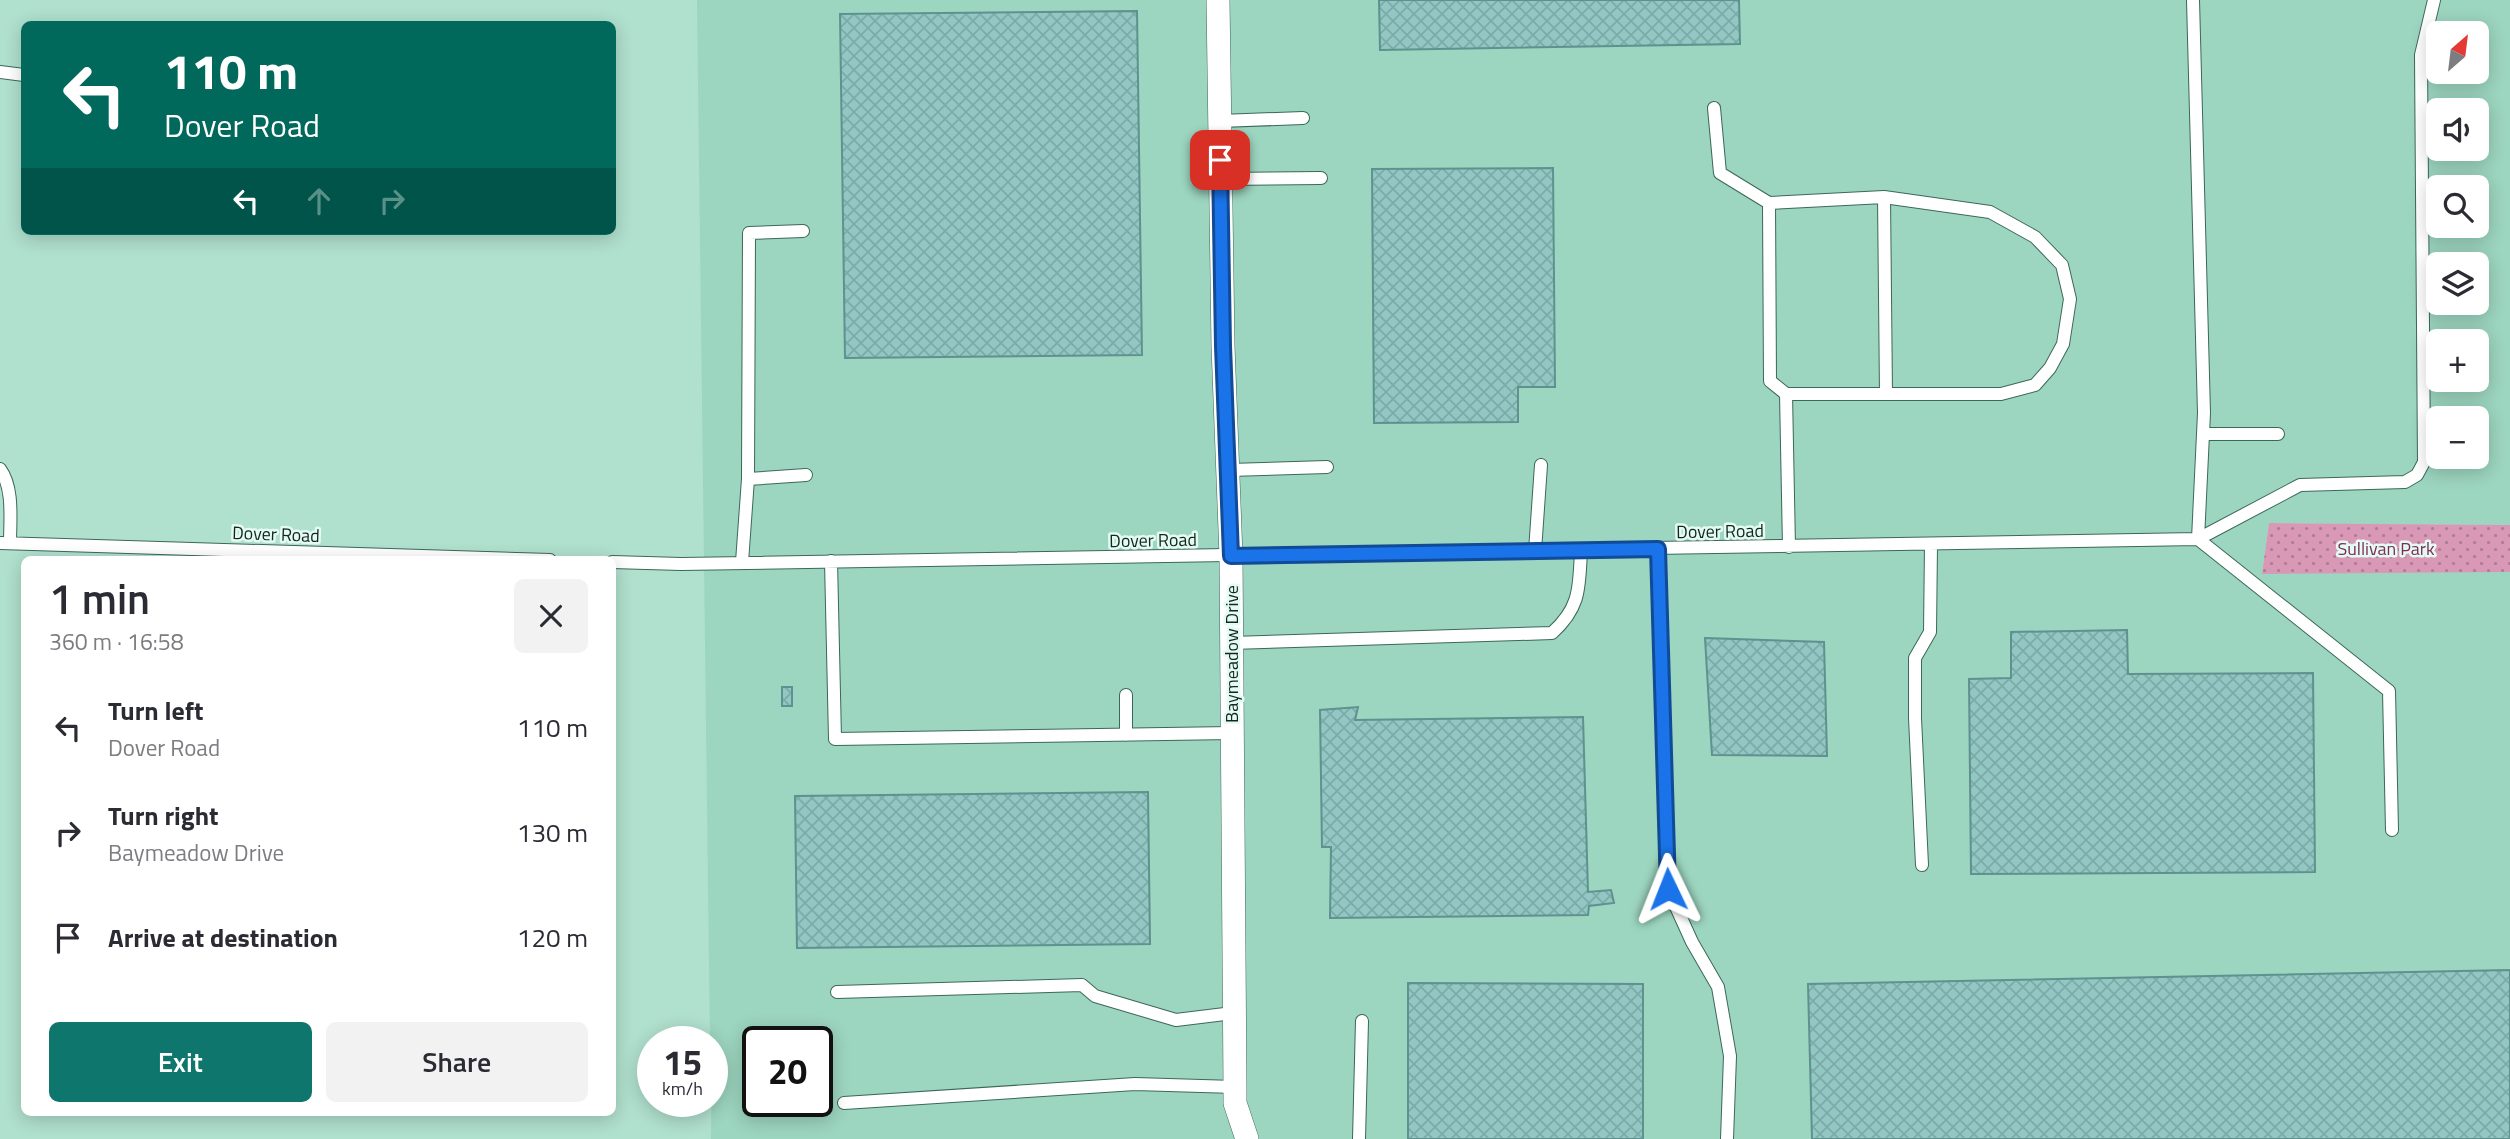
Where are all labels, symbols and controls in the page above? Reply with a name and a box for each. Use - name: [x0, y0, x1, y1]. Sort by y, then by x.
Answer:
- north arrow: [2426, 21, 2488, 84]
- map controls: [2426, 21, 2489, 469]
- text: 110 m: [164, 33, 298, 108]
- icon: left: [49, 49, 140, 140]
- button: sound: [2426, 98, 2489, 161]
- text: Dover Road: [164, 101, 320, 149]
- pin: [1190, 130, 1250, 190]
- icon: arrive: [1201, 141, 1239, 179]
- button: search: [2426, 175, 2489, 238]
- icon: left: [227, 182, 265, 220]
- icon: ahead: [300, 182, 338, 220]
- icon: right: [373, 182, 411, 220]
- button: layers: [2426, 252, 2489, 315]
- button: +: [2426, 329, 2489, 392]
- button: −: [2426, 406, 2489, 469]
- street label: Dover Road: [1676, 517, 1764, 545]
- street label: Dover Road: [232, 519, 320, 549]
- street label: Dover Road: [1109, 526, 1197, 554]
- park label: Sullivan Park: [2337, 535, 2435, 562]
- text: 1 min: [49, 566, 150, 630]
- button: close: [514, 579, 588, 653]
- street label: Baymeadow Drive: [1218, 585, 1245, 723]
- text: 360 m · 16:58: [49, 624, 184, 659]
- text: Turn left: [108, 691, 203, 730]
- text: 110 m: [517, 708, 588, 747]
- icon: left: [49, 709, 87, 747]
- text: Dover Road: [108, 730, 220, 765]
- text: Turn right: [108, 796, 219, 835]
- text: 130 m: [517, 813, 588, 852]
- icon: right: [49, 814, 87, 852]
- text: Baymeadow Drive: [108, 835, 284, 870]
- position arrow: [1631, 852, 1705, 926]
- text: Arrive at destination: [108, 918, 338, 957]
- text: 120 m: [517, 918, 588, 957]
- icon: arrive: [49, 919, 87, 957]
- button: Exit: [49, 1022, 312, 1102]
- button: Share: [326, 1022, 588, 1102]
- speed limit sign: 20: [742, 1026, 833, 1117]
- text: 15: [663, 1035, 702, 1089]
- text: km/h: [662, 1075, 703, 1102]

